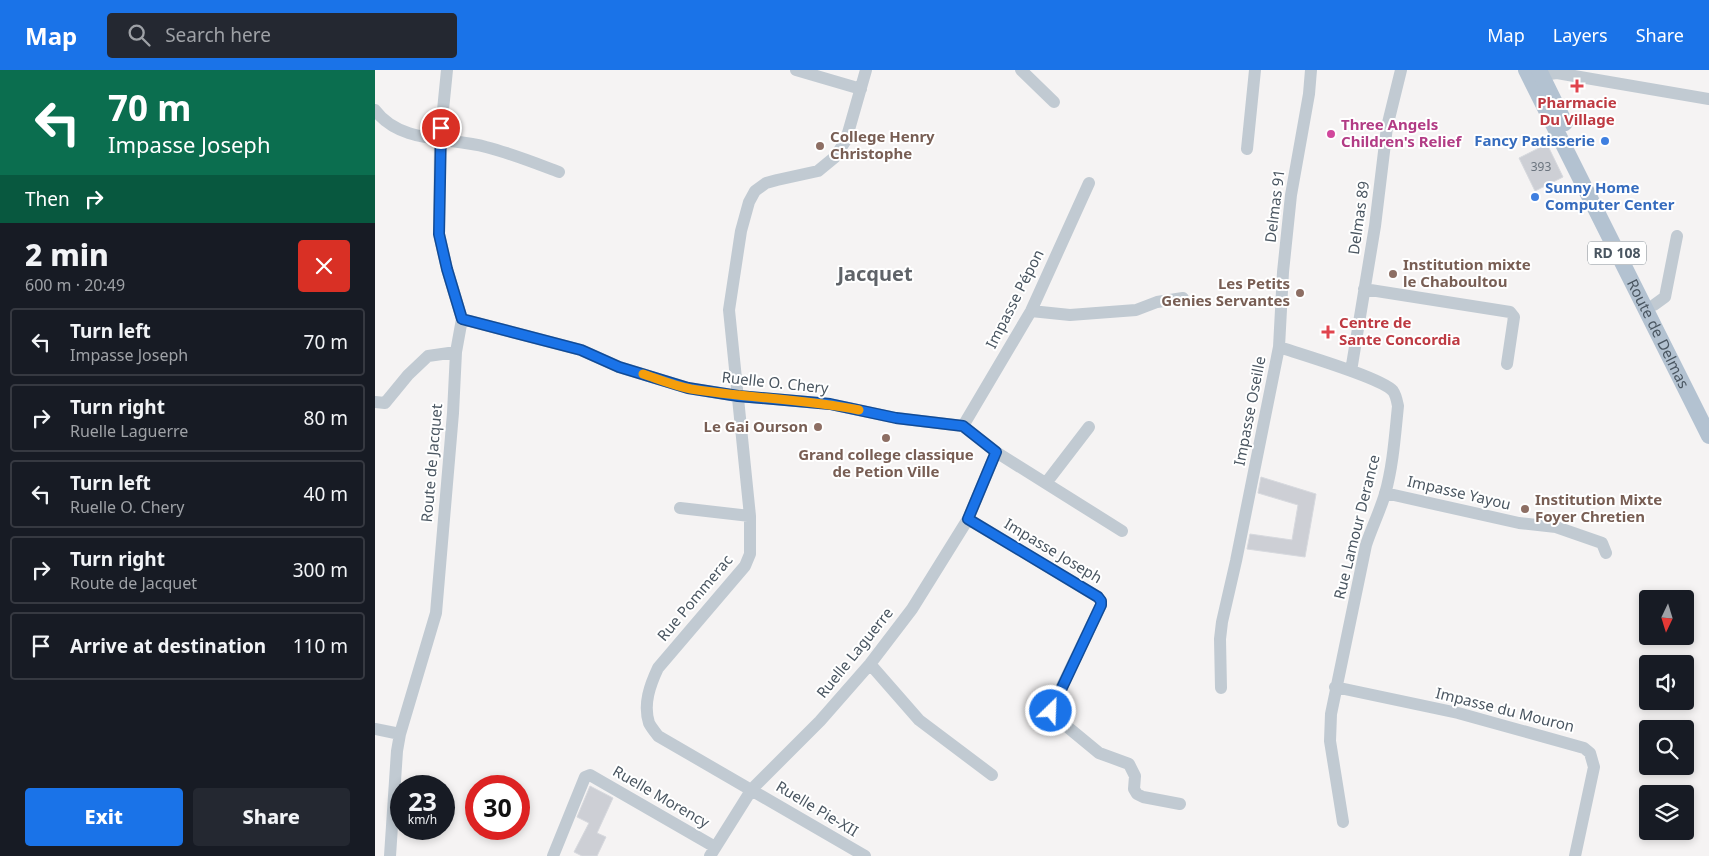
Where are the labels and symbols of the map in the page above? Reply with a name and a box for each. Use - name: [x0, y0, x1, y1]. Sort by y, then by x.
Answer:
- marker: Pharmacie Du Village: [1571, 80, 1583, 92]
- place label: Pharmacie Du Village: [1537, 92, 1617, 129]
- pin: [420, 107, 462, 149]
- place label: Three Angels Children's Relief: [1341, 114, 1462, 151]
- place label: College Henry Christophe: [830, 126, 935, 163]
- marker: Three Angels Children's Relief: [1325, 128, 1337, 140]
- place label: Fancy Patisserie: [1474, 130, 1595, 150]
- marker: Fancy Patisserie: [1599, 135, 1611, 147]
- marker: College Henry Christophe: [814, 140, 826, 152]
- house number: 393: [1531, 158, 1551, 175]
- street label: Delmas 91: [1260, 168, 1288, 244]
- place label: Sunny Home Computer Center: [1545, 177, 1675, 214]
- street label: Delmas 89: [1343, 180, 1373, 256]
- marker: Sunny Home Computer Center: [1529, 191, 1541, 203]
- road number: RD 108: [1588, 242, 1646, 264]
- street label: Impasse Pépon: [981, 246, 1048, 351]
- place label: Institution mixte le Chaboultou: [1403, 254, 1531, 291]
- district label: Jacquet: [835, 260, 913, 287]
- marker: Institution mixte le Chaboultou: [1387, 268, 1399, 280]
- place label: Les Petits Genies Servantes: [1161, 273, 1290, 310]
- street label: Route de Delmas: [1623, 275, 1695, 392]
- marker: Les Petits Genies Servantes: [1294, 287, 1306, 299]
- place label: Centre de Sante Concordia: [1339, 312, 1461, 349]
- marker: Centre de Sante Concordia: [1321, 325, 1335, 339]
- street label: Impasse Oseille: [1229, 354, 1269, 467]
- street label: Ruelle O. Chery: [721, 366, 830, 398]
- street label: Route de Jacquet: [416, 402, 446, 523]
- place label: Le Gai Ourson: [704, 416, 808, 436]
- marker: Le Gai Ourson: [812, 421, 824, 433]
- marker: Grand college classique de Petion Ville: [880, 432, 892, 444]
- place label: Grand college classique de Petion Ville: [798, 444, 974, 481]
- street label: Rue Lamour Derance: [1328, 452, 1384, 601]
- street label: Impasse Yayou: [1406, 470, 1513, 514]
- place label: Institution Mixte Foyer Chretien: [1535, 489, 1662, 526]
- marker: Institution Mixte Foyer Chretien: [1519, 503, 1531, 515]
- street label: Impasse Joseph: [1001, 513, 1106, 587]
- street label: Rue Pommerac: [652, 550, 736, 645]
- north arrow: [1639, 590, 1694, 645]
- street label: Ruelle Laguerre: [812, 603, 897, 702]
- street label: Impasse du Mouron: [1434, 682, 1577, 736]
- position arrow: [1024, 684, 1076, 736]
- street label: Ruelle Morency: [610, 760, 714, 832]
- speed limit sign: 30: [465, 775, 530, 840]
- street label: Ruelle Pie-XII: [773, 776, 862, 840]

